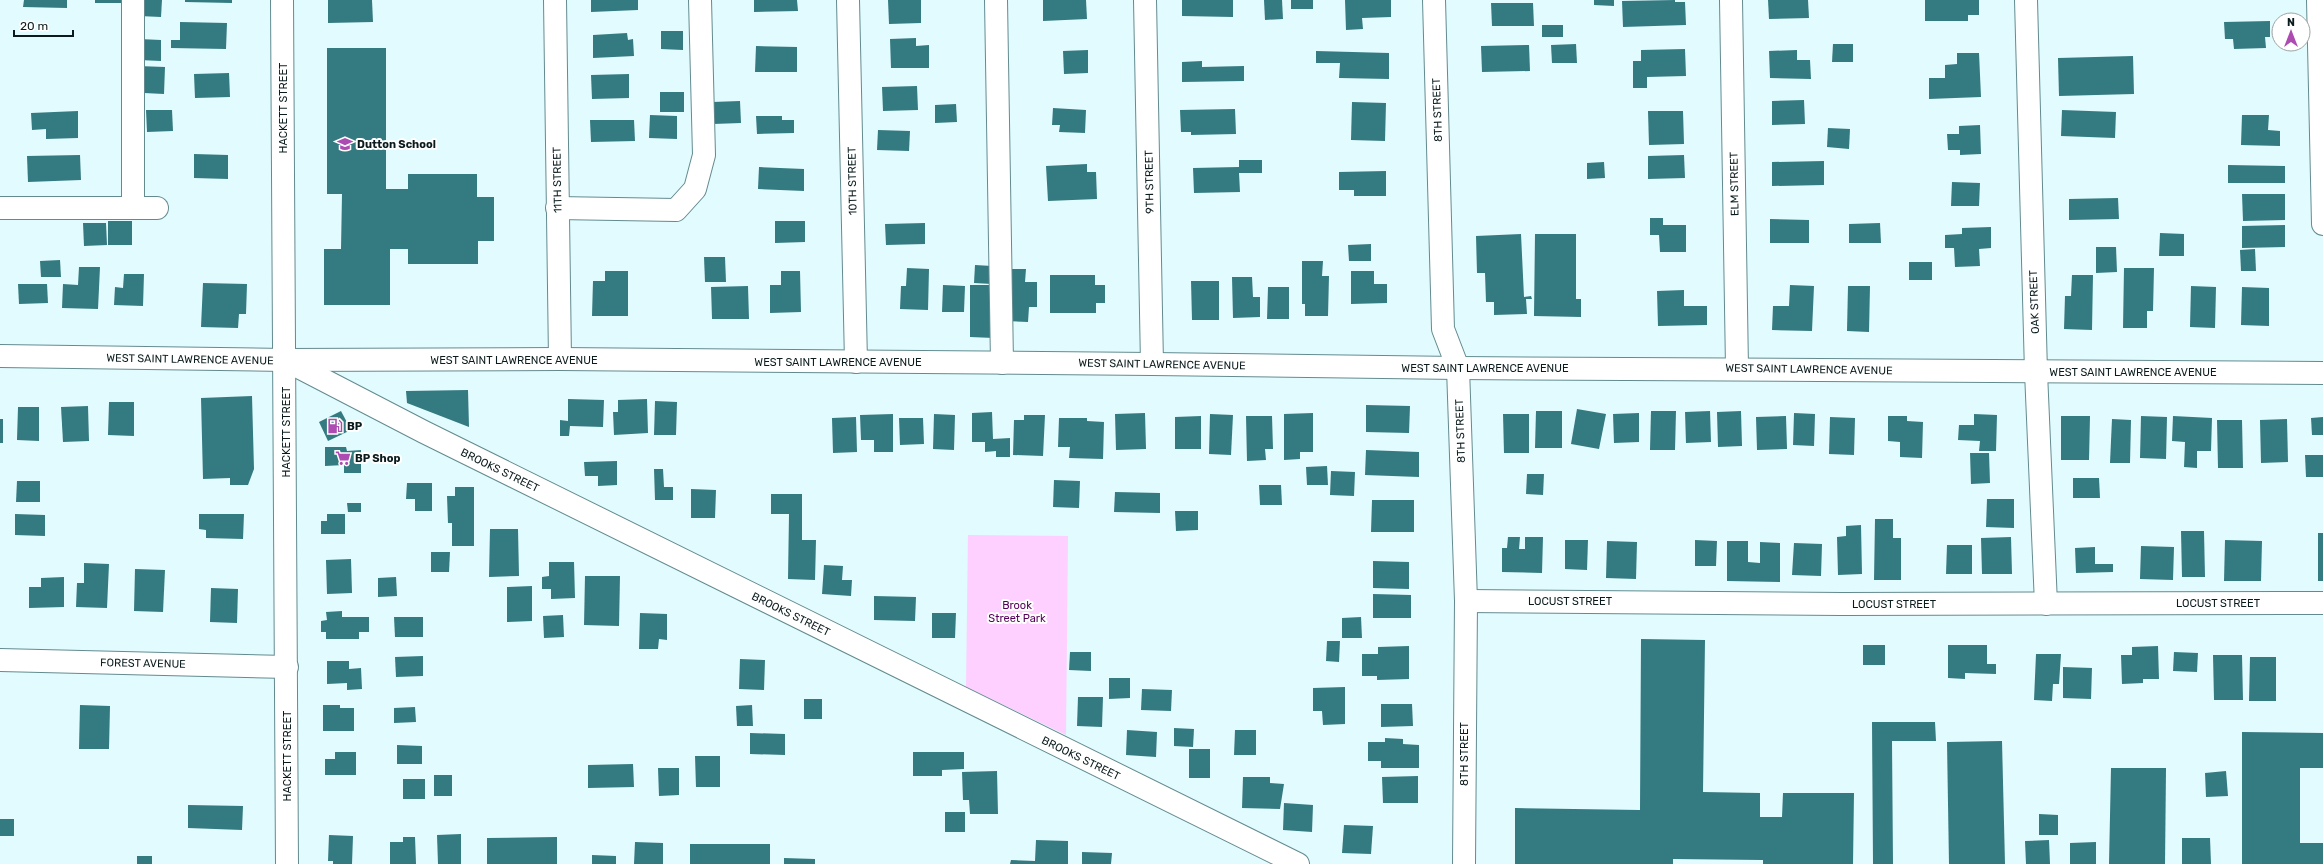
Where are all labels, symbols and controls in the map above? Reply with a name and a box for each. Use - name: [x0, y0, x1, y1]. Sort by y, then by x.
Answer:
- scale bar: [14, 12, 73, 38]
- north arrow: [2271, 12, 2311, 52]
- text: N: [2287, 16, 2295, 29]
- text: 20 m: [20, 19, 48, 33]
- street label: HACKETT STREET: [277, 62, 290, 153]
- street label: 8TH STREET: [1430, 77, 1445, 142]
- school or university icon: Dutton School: [336, 135, 354, 153]
- place label: Dutton School: [357, 138, 436, 151]
- street label: 11TH STREET: [550, 146, 565, 213]
- street label: 10TH STREET: [845, 146, 860, 215]
- street label: 9TH STREET: [1142, 150, 1157, 214]
- street label: ELM STREET: [1727, 151, 1742, 216]
- street label: OAK STREET: [2027, 269, 2042, 334]
- street label: WEST SAINT LAWRENCE AVENUE: [106, 352, 274, 367]
- street label: WEST SAINT LAWRENCE AVENUE: [430, 354, 598, 367]
- street label: WEST SAINT LAWRENCE AVENUE: [754, 356, 922, 369]
- street label: WEST SAINT LAWRENCE AVENUE: [1078, 357, 1246, 372]
- street label: WEST SAINT LAWRENCE AVENUE: [1401, 362, 1569, 375]
- street label: WEST SAINT LAWRENCE AVENUE: [1725, 362, 1893, 377]
- street label: WEST SAINT LAWRENCE AVENUE: [2049, 366, 2217, 379]
- street label: HACKETT STREET: [280, 386, 293, 477]
- street label: 8TH STREET: [1453, 398, 1468, 463]
- fuel station icon: BP: [326, 417, 344, 435]
- place label: BP: [347, 420, 363, 433]
- street label: BROOKS STREET: [459, 446, 542, 495]
- supermarket icon: BP Shop: [334, 449, 352, 467]
- place label: BP Shop: [355, 452, 400, 465]
- street label: BROOKS STREET: [750, 590, 833, 639]
- street label: LOCUST STREET: [1528, 595, 1613, 608]
- street label: LOCUST STREET: [2176, 597, 2261, 610]
- street label: LOCUST STREET: [1852, 598, 1937, 611]
- park label: Brook Street Park: [988, 599, 1046, 625]
- street label: FOREST AVENUE: [100, 656, 186, 671]
- street label: HACKETT STREET: [281, 710, 294, 801]
- street label: 8TH STREET: [1458, 721, 1471, 786]
- street label: BROOKS STREET: [1040, 734, 1123, 783]

